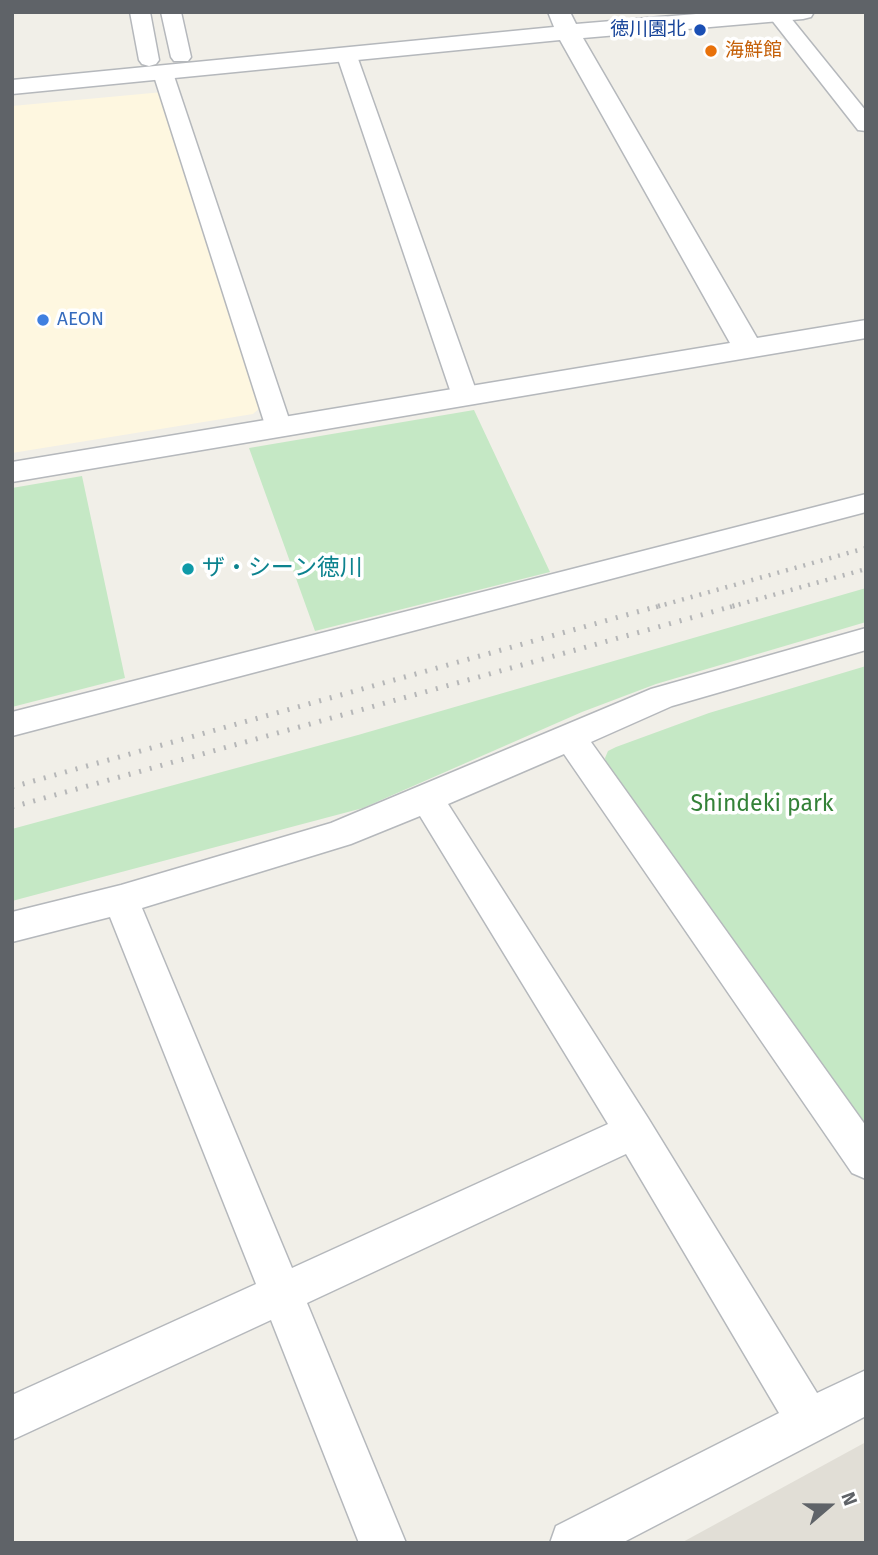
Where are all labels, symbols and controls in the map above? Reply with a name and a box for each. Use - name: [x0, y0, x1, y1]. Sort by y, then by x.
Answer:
- place label: 徳川園北: [610, 19, 686, 41]
- marker: 徳川園北: [692, 22, 708, 38]
- place label: 海鮮館: [725, 40, 782, 62]
- marker: 海鮮館: [703, 43, 719, 59]
- place label: AEON: [57, 309, 104, 331]
- marker: AEON: [35, 312, 51, 328]
- place label: ザ・シーン徳川: [202, 555, 363, 583]
- marker: ザ・シーン徳川: [180, 561, 196, 577]
- park label: Shindeki park: [690, 791, 834, 819]
- north arrow: [794, 1471, 864, 1541]
- text: N: [836, 1489, 862, 1508]

